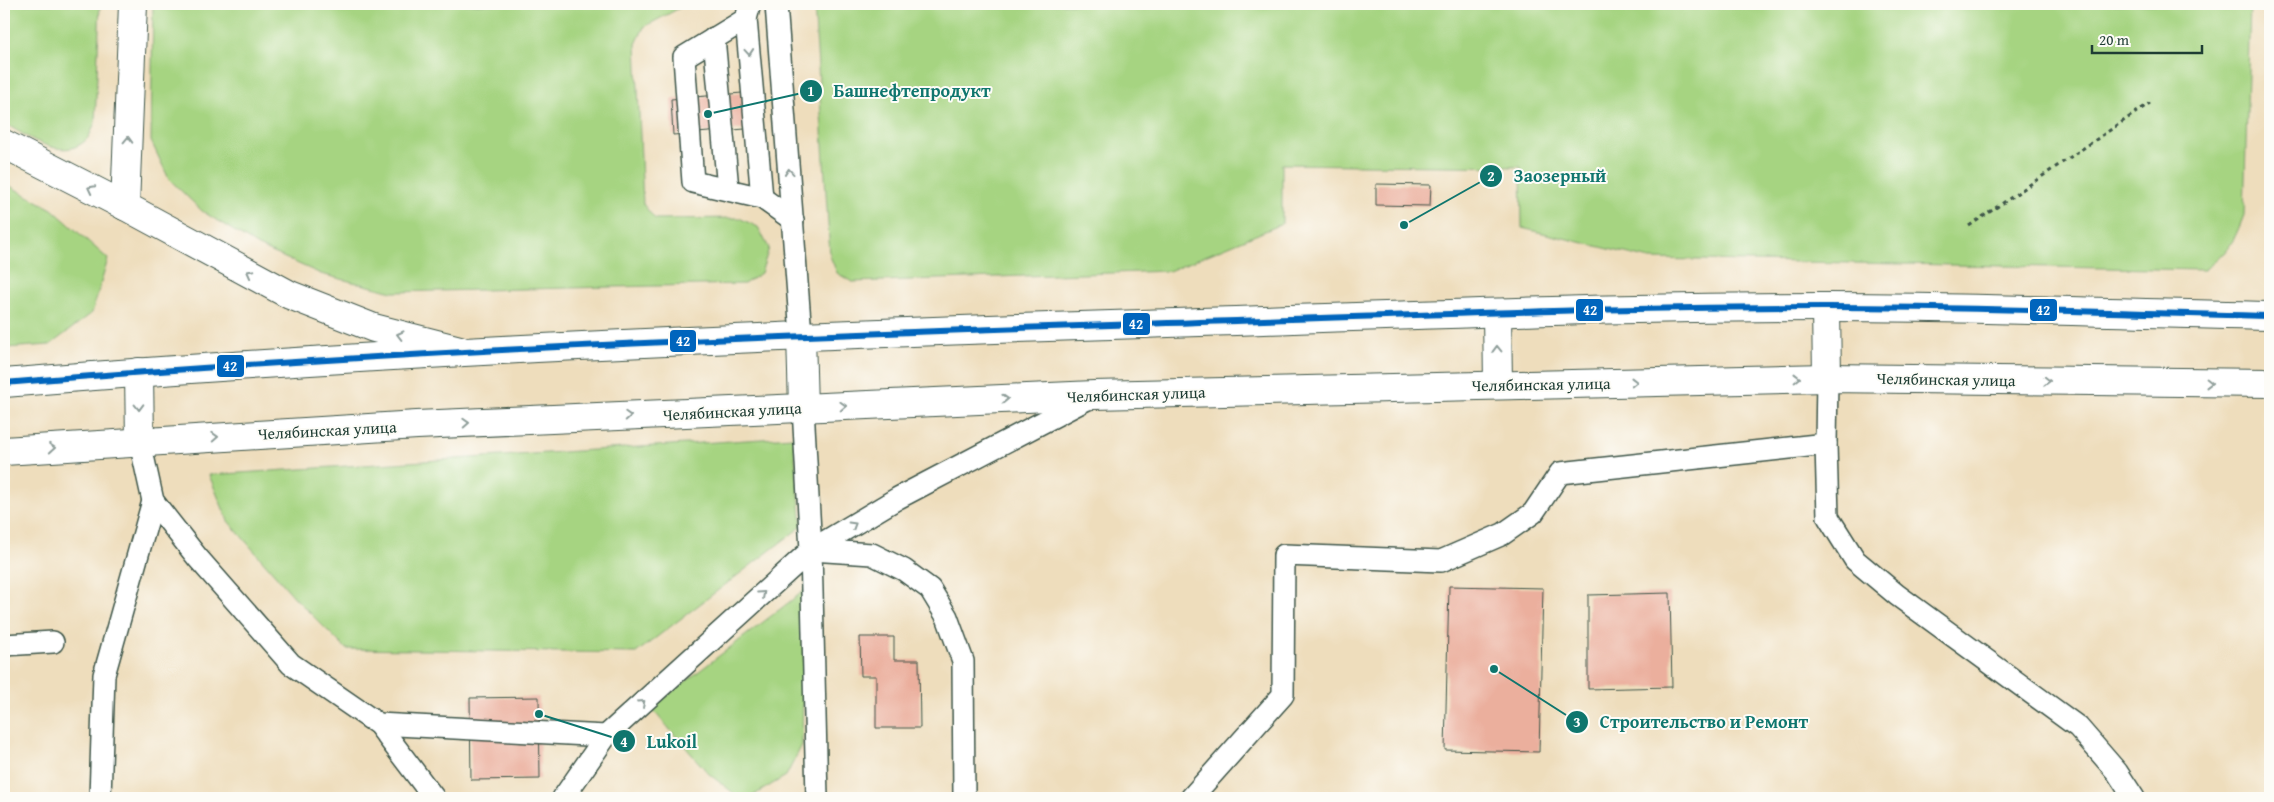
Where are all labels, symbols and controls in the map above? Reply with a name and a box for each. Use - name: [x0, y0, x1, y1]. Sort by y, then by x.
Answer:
- scale bar: [2092, 22, 2202, 54]
- text: 20 m: [2099, 29, 2130, 50]
- one-way arrow: [743, 48, 754, 56]
- callout: Башнефтепродукт: [799, 74, 1001, 107]
- text: Башнефтепродукт: [834, 77, 991, 104]
- text: 1: [807, 80, 815, 101]
- one-way arrow: [122, 135, 133, 143]
- callout: Заозерный: [1479, 159, 1616, 192]
- text: Заозерный: [1514, 162, 1606, 189]
- text: 2: [1487, 165, 1495, 186]
- one-way arrow: [784, 167, 795, 175]
- one-way arrow: [88, 185, 97, 195]
- one-way arrow: [247, 270, 256, 280]
- line badge: 42: [1575, 298, 1604, 322]
- line badge: 42: [2029, 298, 2058, 322]
- text: 42: [1583, 300, 1597, 320]
- text: 42: [2036, 300, 2050, 320]
- line badge: 42: [1122, 312, 1151, 336]
- text: 42: [1129, 314, 1143, 334]
- line badge: 42: [669, 329, 697, 353]
- one-way arrow: [396, 330, 405, 341]
- text: 42: [676, 331, 690, 351]
- one-way arrow: [1492, 345, 1502, 352]
- line badge: 42: [216, 354, 245, 378]
- text: 42: [223, 356, 237, 376]
- street label: Челябинская улица: [1876, 366, 2016, 392]
- street label: Челябинская улица: [1471, 371, 1611, 397]
- one-way arrow: [1793, 373, 1801, 383]
- one-way arrow: [2043, 375, 2051, 386]
- one-way arrow: [1630, 376, 1638, 387]
- one-way arrow: [2206, 378, 2213, 388]
- street label: Челябинская улица: [1066, 380, 1206, 408]
- one-way arrow: [1002, 394, 1010, 404]
- street label: Челябинская улица: [662, 395, 802, 427]
- one-way arrow: [840, 401, 847, 411]
- one-way arrow: [134, 404, 144, 411]
- one-way arrow: [624, 410, 632, 421]
- street label: Челябинская улица: [257, 414, 397, 446]
- one-way arrow: [462, 418, 470, 428]
- one-way arrow: [211, 432, 219, 443]
- one-way arrow: [49, 442, 57, 453]
- one-way arrow: [847, 521, 856, 531]
- one-way arrow: [757, 591, 766, 600]
- one-way arrow: [637, 700, 646, 709]
- callout: Строительство и Ремонт: [1565, 706, 1818, 739]
- text: Строительство и Ремонт: [1600, 708, 1809, 735]
- text: 3: [1573, 711, 1581, 732]
- callout: Lukoil: [612, 725, 707, 758]
- text: Lukoil: [647, 728, 698, 755]
- text: 4: [620, 731, 628, 752]

